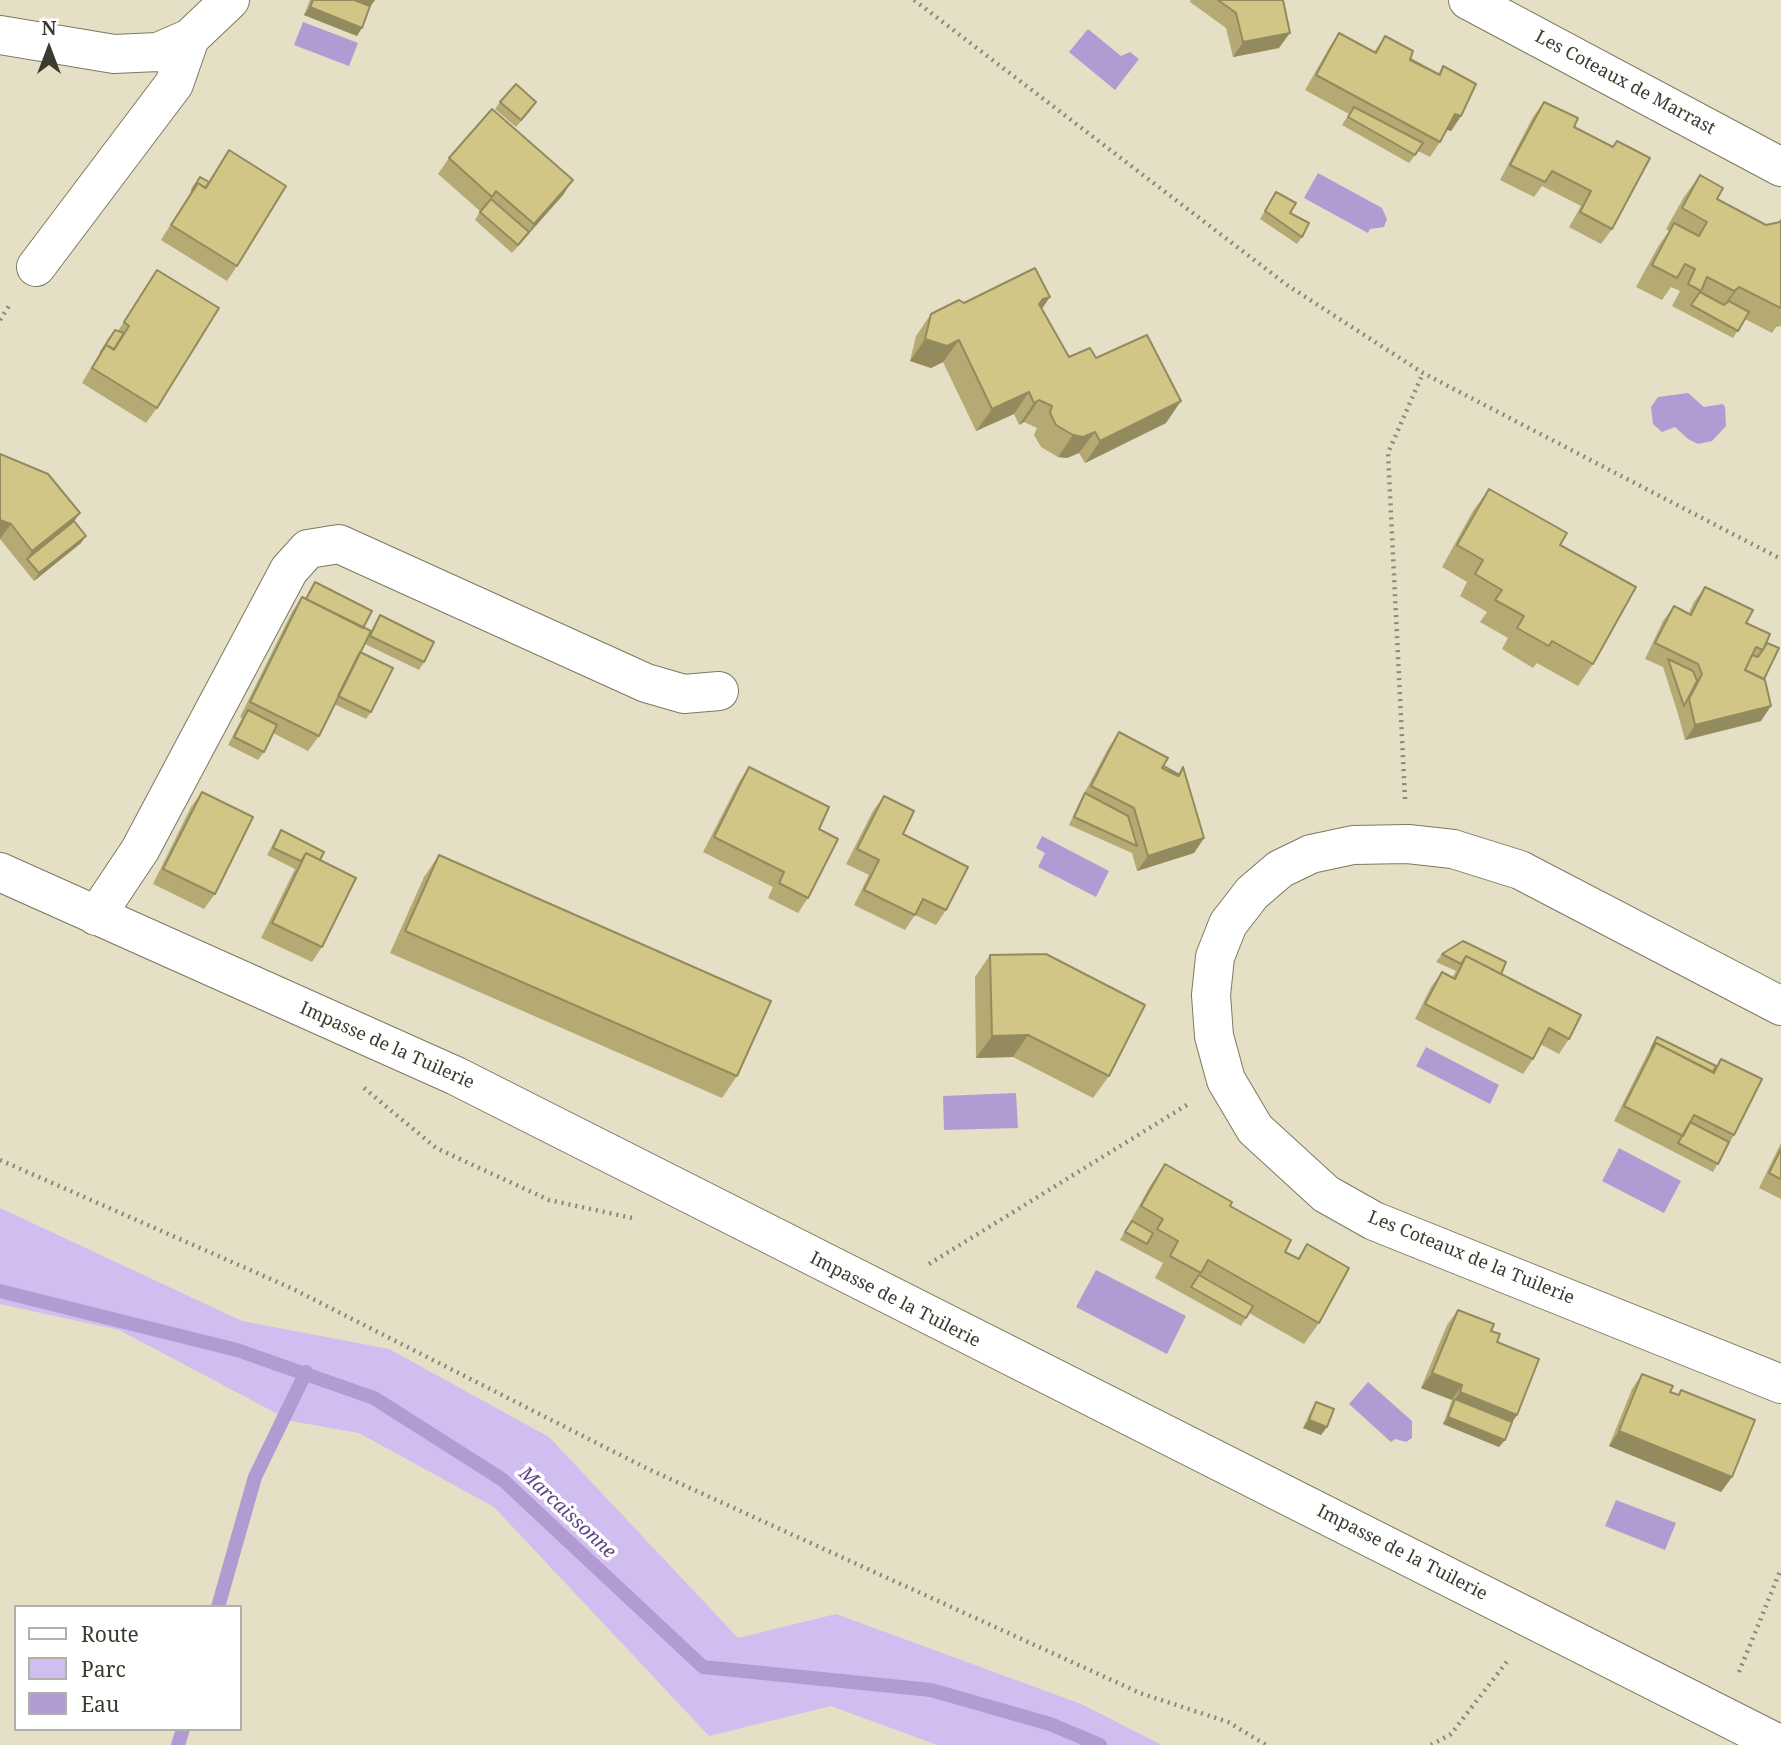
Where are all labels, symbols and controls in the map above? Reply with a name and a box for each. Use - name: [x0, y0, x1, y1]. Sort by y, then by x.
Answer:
- north arrow: [14, 14, 84, 84]
- text: N: [42, 15, 56, 41]
- street label: Les Coteaux de Marrast: [1531, 26, 1719, 140]
- street label: Impasse de la Tuilerie: [297, 998, 477, 1094]
- street label: Les Coteaux de la Tuilerie: [1365, 1207, 1577, 1309]
- street label: Impasse de la Tuilerie: [806, 1248, 984, 1352]
- water label: Marcaissonne: [514, 1462, 620, 1564]
- street label: Impasse de la Tuilerie: [1313, 1501, 1491, 1605]
- legend: [14, 1605, 242, 1731]
- text: Route: [81, 1620, 139, 1648]
- text: Parc: [81, 1655, 126, 1683]
- text: Eau: [81, 1690, 119, 1718]

